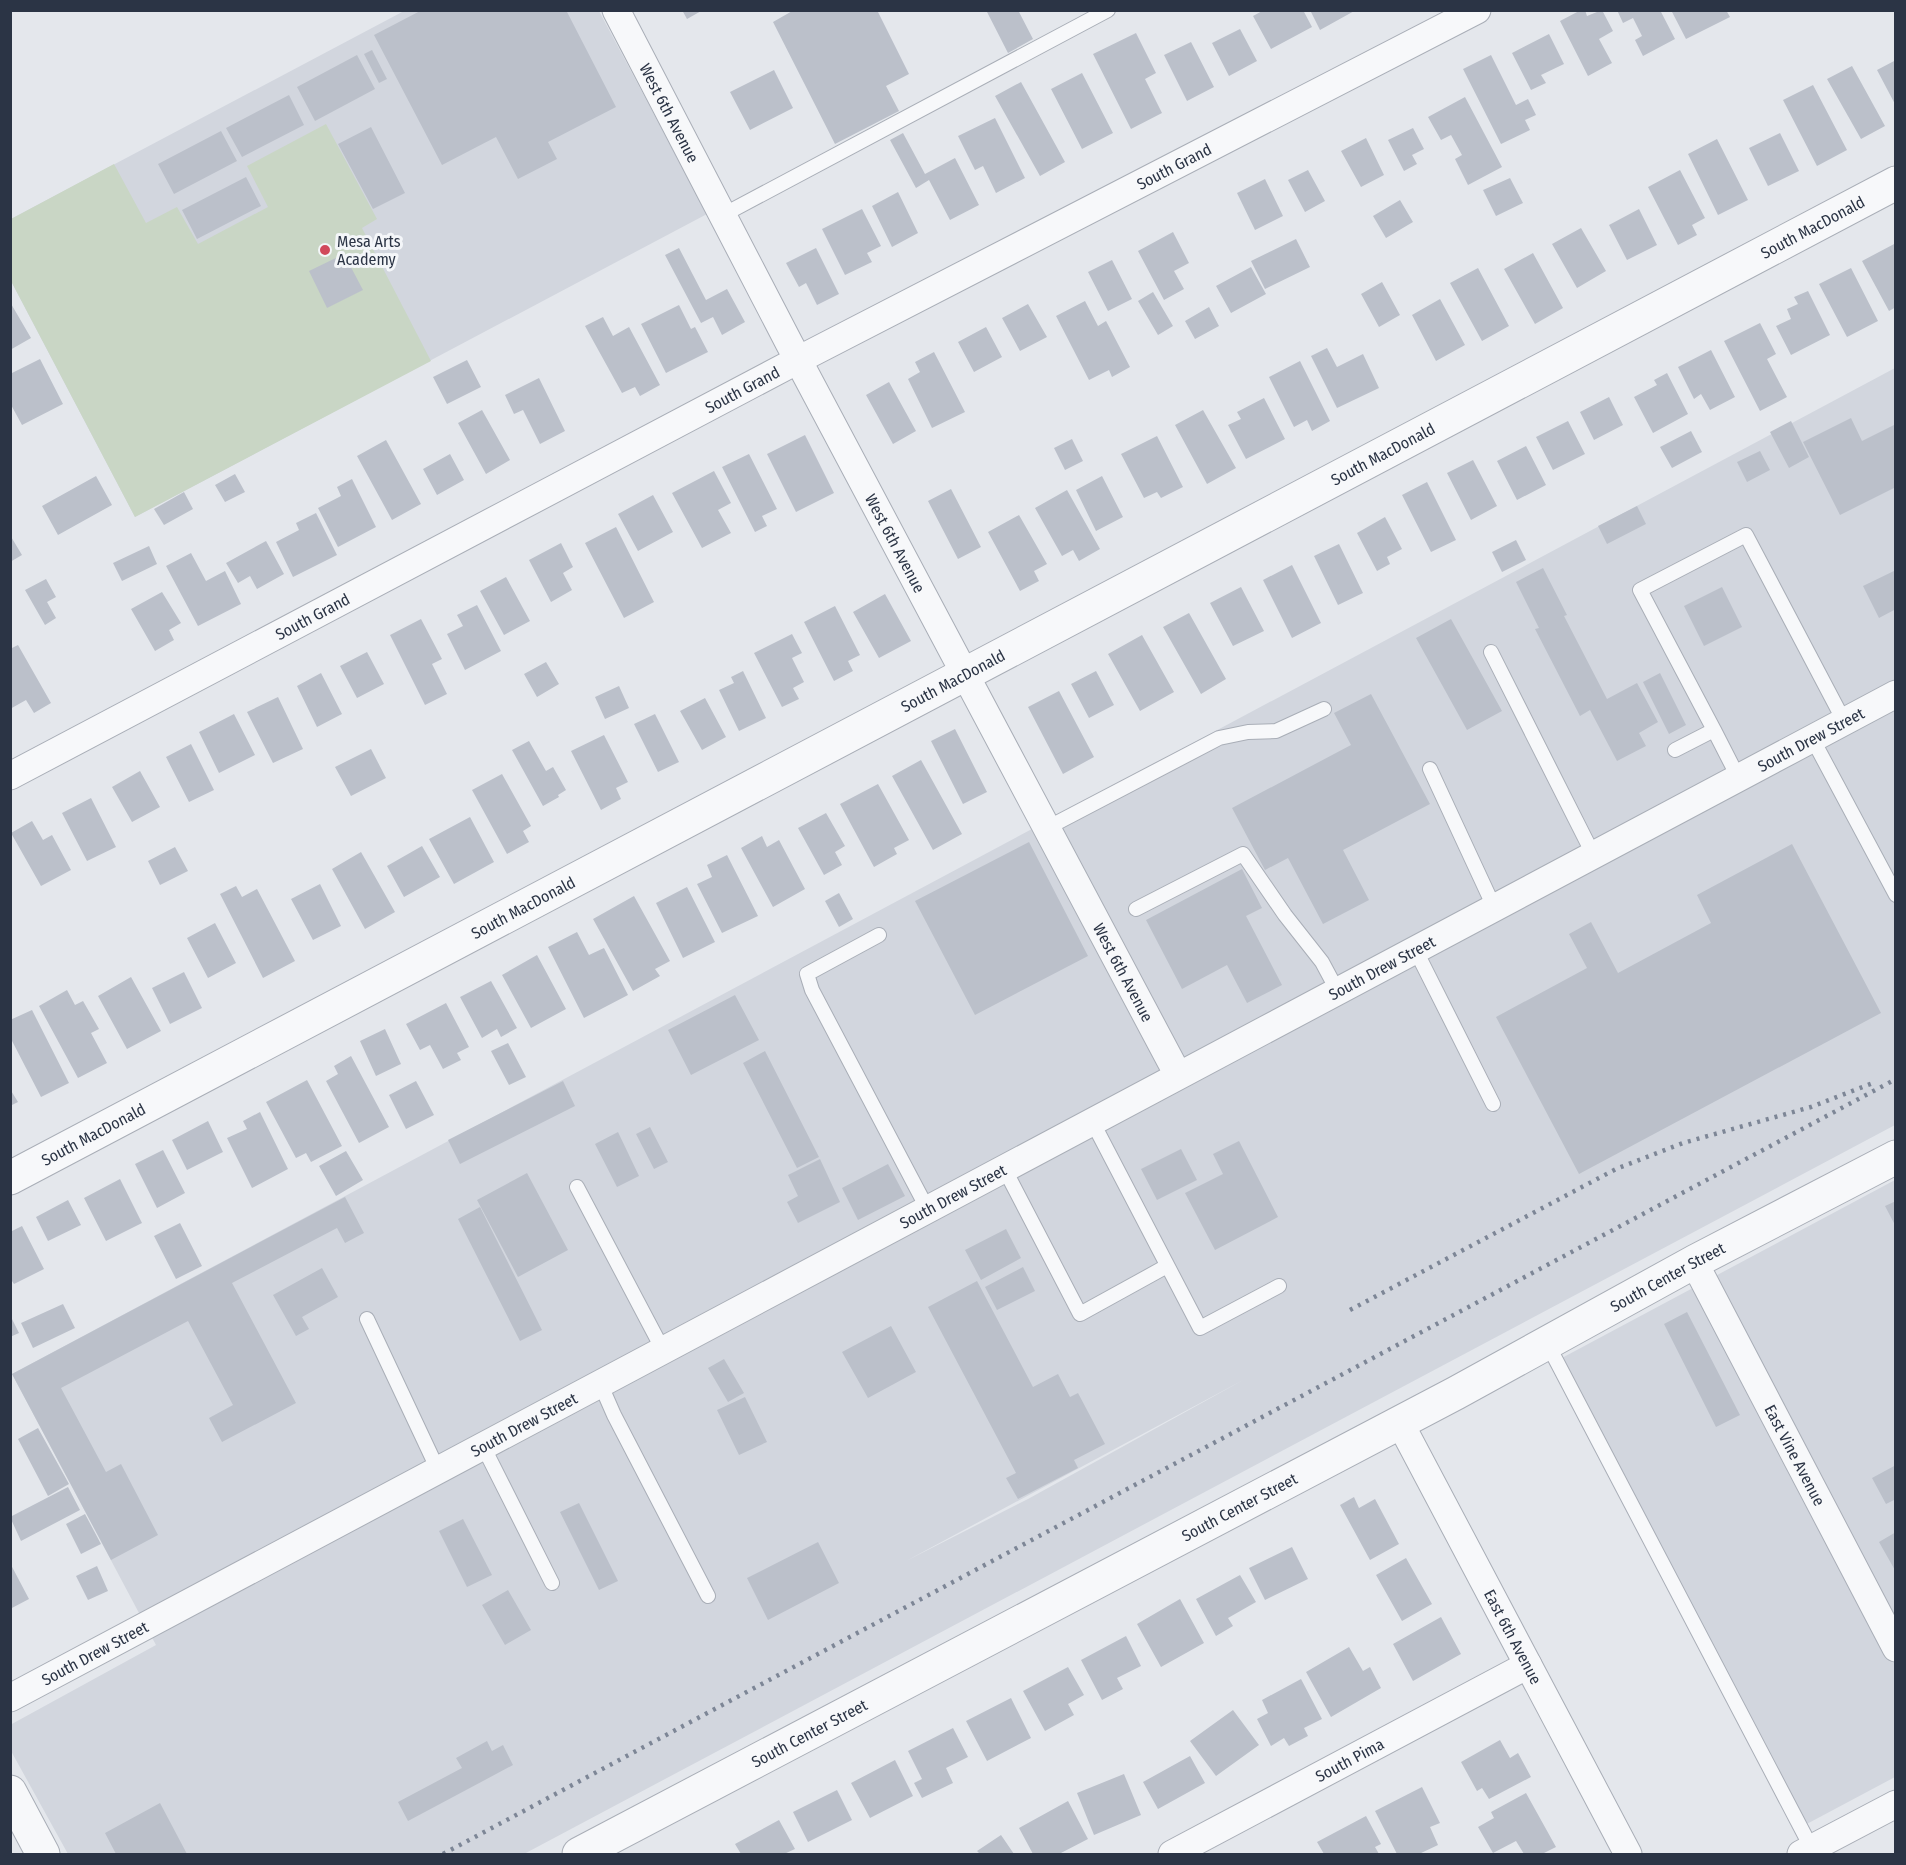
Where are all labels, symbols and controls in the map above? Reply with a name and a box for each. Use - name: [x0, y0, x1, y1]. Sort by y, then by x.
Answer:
- street label: West 6th Avenue: [636, 60, 703, 166]
- street label: South Grand: [1133, 139, 1214, 193]
- street label: South MacDonald: [1757, 192, 1868, 262]
- place label: Mesa Arts Academy: [337, 232, 401, 269]
- marker: Mesa Arts Academy: [318, 243, 332, 257]
- street label: South Grand: [702, 362, 783, 417]
- street label: South MacDonald: [1327, 419, 1438, 489]
- street label: West 6th Avenue: [861, 491, 929, 596]
- street label: South Grand: [272, 589, 353, 644]
- street label: South MacDonald: [898, 645, 1008, 716]
- street label: South Drew Street: [1754, 703, 1868, 776]
- street label: South MacDonald: [468, 872, 578, 943]
- street label: West 6th Avenue: [1089, 920, 1157, 1025]
- street label: South Drew Street: [1325, 931, 1439, 1004]
- street label: South MacDonald: [38, 1099, 148, 1169]
- street label: South Drew Street: [896, 1160, 1010, 1232]
- street label: South Center Street: [1607, 1238, 1729, 1316]
- street label: South Drew Street: [467, 1388, 581, 1461]
- street label: East Vine Avenue: [1761, 1401, 1829, 1509]
- street label: South Center Street: [1178, 1468, 1301, 1545]
- street label: East 6th Avenue: [1480, 1586, 1546, 1687]
- street label: South Drew Street: [38, 1616, 152, 1689]
- street label: South Center Street: [748, 1694, 871, 1771]
- street label: South Pima: [1312, 1734, 1387, 1786]

